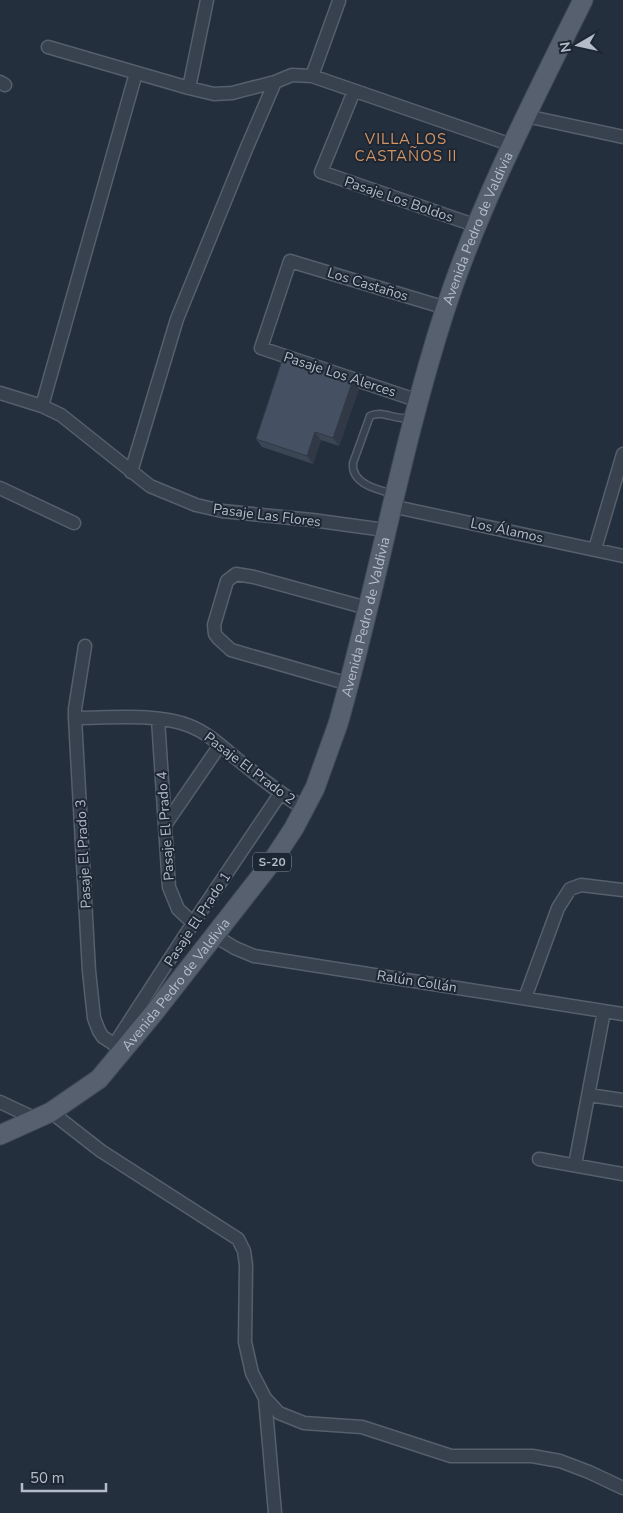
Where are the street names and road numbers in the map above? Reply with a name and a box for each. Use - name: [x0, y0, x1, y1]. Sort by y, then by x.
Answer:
- street label: Avenida Pedro de Valdivia: [438, 149, 518, 308]
- street label: Pasaje Los Boldos: [342, 172, 456, 227]
- street label: Los Castaños: [325, 263, 411, 306]
- street label: Pasaje Los Alerces: [281, 347, 399, 402]
- street label: Pasaje Las Flores: [212, 499, 322, 532]
- street label: Los Álamos: [469, 514, 545, 548]
- street label: Avenida Pedro de Valdivia: [337, 535, 395, 699]
- street label: Pasaje El Prado 2: [200, 728, 299, 809]
- street label: Pasaje El Prado 4: [152, 771, 179, 881]
- street label: Pasaje El Prado 3: [71, 799, 96, 909]
- road number: S-20: [253, 852, 291, 872]
- street label: Pasaje El Prado 1: [160, 868, 235, 970]
- street label: Avenida Pedro de Valdivia: [117, 914, 234, 1055]
- street label: Ralún Collán: [376, 966, 458, 997]

